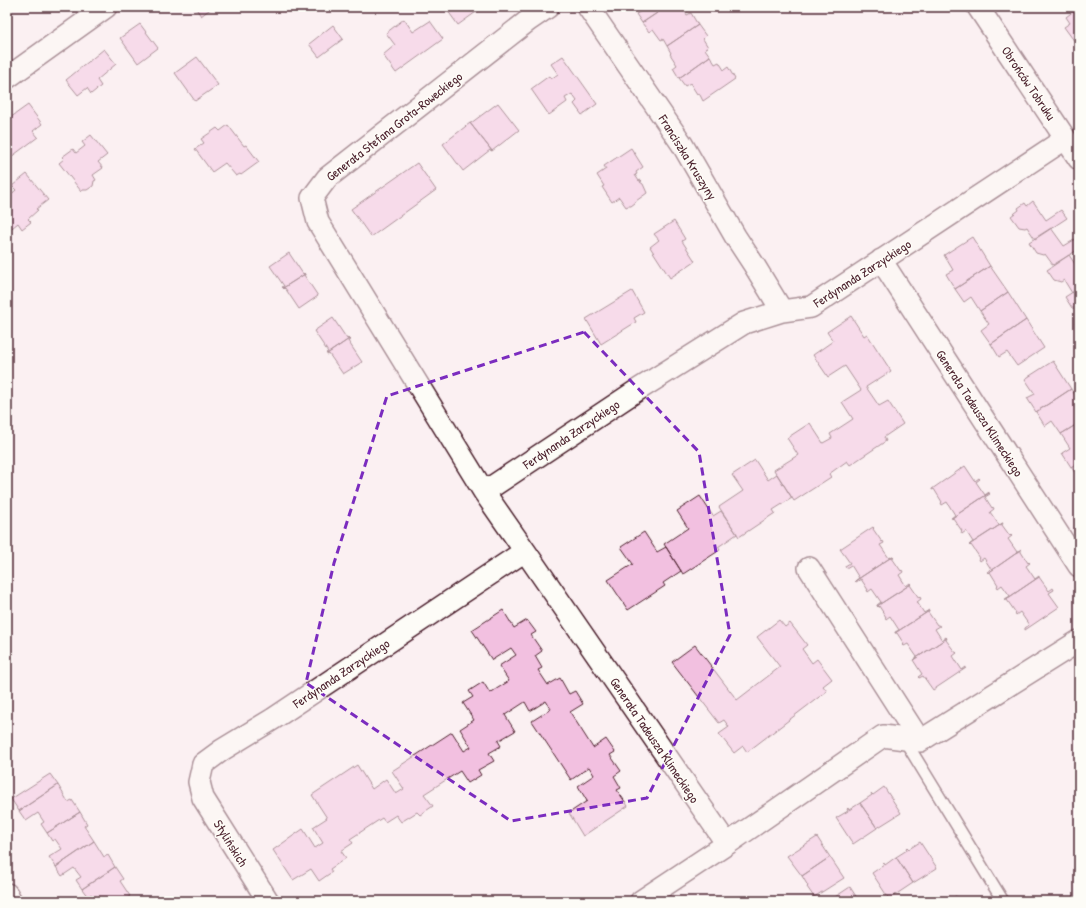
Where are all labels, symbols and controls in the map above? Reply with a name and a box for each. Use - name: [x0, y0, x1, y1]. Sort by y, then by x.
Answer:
- street label: Obrońców Tobruku: [998, 43, 1060, 123]
- street label: Generała Stefana Grota-Roweckiego: [322, 67, 466, 185]
- street label: Franciszka Kruszyny: [654, 110, 722, 203]
- street label: Ferdynanda Zarzyckiego: [809, 235, 914, 312]
- street label: Generała Tadeusza Klimeckiego: [932, 346, 1028, 480]
- street label: Ferdynanda Zarzyckiego: [518, 395, 623, 474]
- street label: Ferdynanda Zarzyckiego: [288, 634, 393, 713]
- street label: Generała Tadeusza Klimeckiego: [606, 674, 704, 806]
- street label: Stylińskich: [210, 816, 253, 870]

